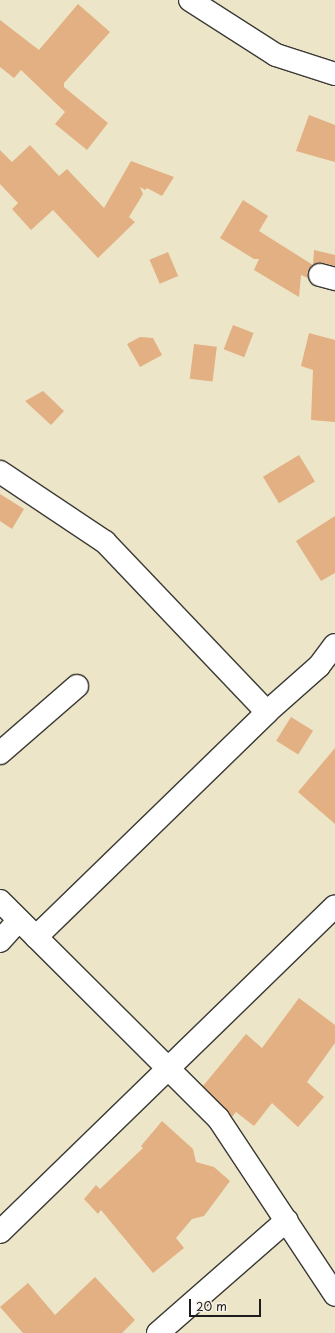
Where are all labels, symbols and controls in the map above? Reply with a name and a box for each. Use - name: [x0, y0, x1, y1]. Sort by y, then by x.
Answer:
- scale bar: [191, 1291, 263, 1317]
- text: 20 m: [196, 1297, 227, 1315]

